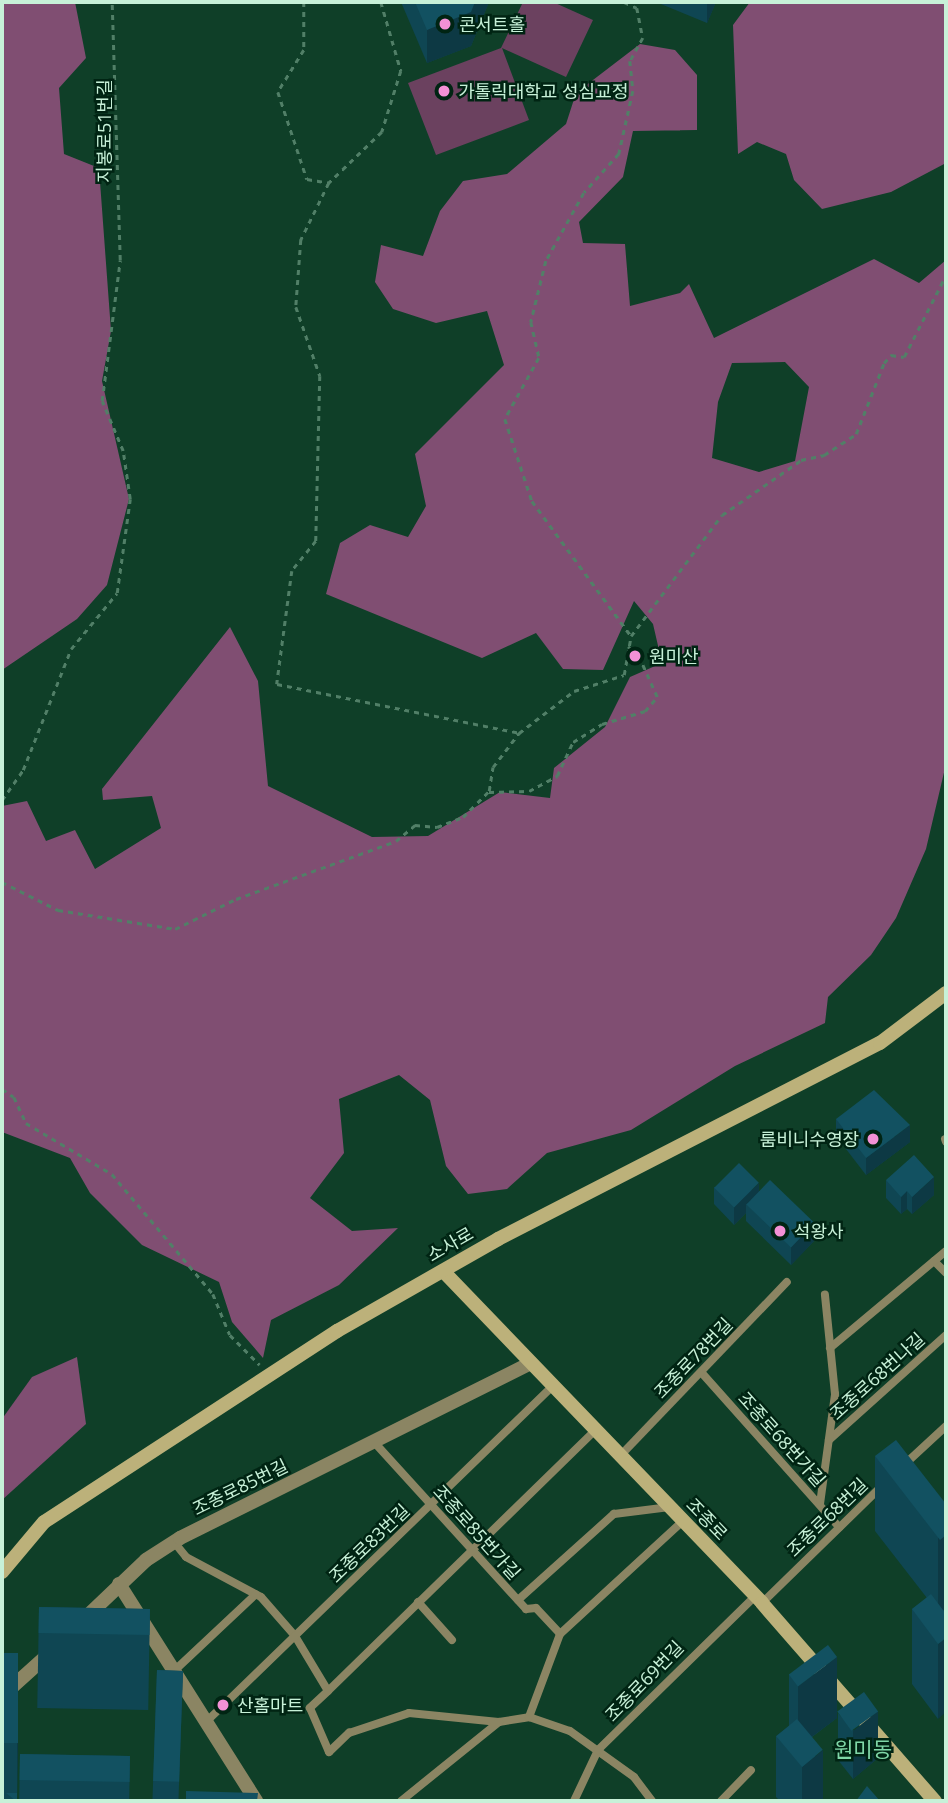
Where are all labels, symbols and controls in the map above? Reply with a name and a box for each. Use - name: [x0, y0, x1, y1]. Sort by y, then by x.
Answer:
- place label: 콘서트홀: [459, 13, 525, 35]
- marker: 콘서트홀: [437, 16, 453, 32]
- street label: 지봉로51번길: [93, 79, 115, 183]
- place label: 가톨릭대학교 성심교정: [458, 80, 628, 102]
- marker: 가톨릭대학교 성심교정: [436, 83, 452, 99]
- place label: 원미산: [649, 645, 699, 667]
- marker: 원미산: [627, 648, 643, 664]
- place label: 룸비니수영장: [760, 1128, 859, 1150]
- marker: 룸비니수영장: [865, 1131, 881, 1147]
- place label: 석왕사: [794, 1220, 844, 1242]
- street label: 소사로: [423, 1222, 477, 1266]
- marker: 석왕사: [772, 1223, 788, 1239]
- street label: 조종로78번길: [649, 1313, 737, 1403]
- street label: 조종로68번나길: [825, 1328, 929, 1424]
- street label: 조종로68번가길: [734, 1387, 830, 1491]
- street label: 조종로85번길: [189, 1455, 291, 1519]
- street label: 조종로68번길: [782, 1473, 872, 1561]
- street label: 조종로85번가길: [429, 1480, 525, 1584]
- street label: 조종로: [682, 1494, 732, 1544]
- street label: 조종로83번길: [324, 1499, 414, 1587]
- street label: 조종로69번길: [600, 1636, 688, 1726]
- place label: 산홈마트: [237, 1694, 303, 1716]
- marker: 산홈마트: [215, 1697, 231, 1713]
- district label: 원미동: [834, 1736, 892, 1762]

